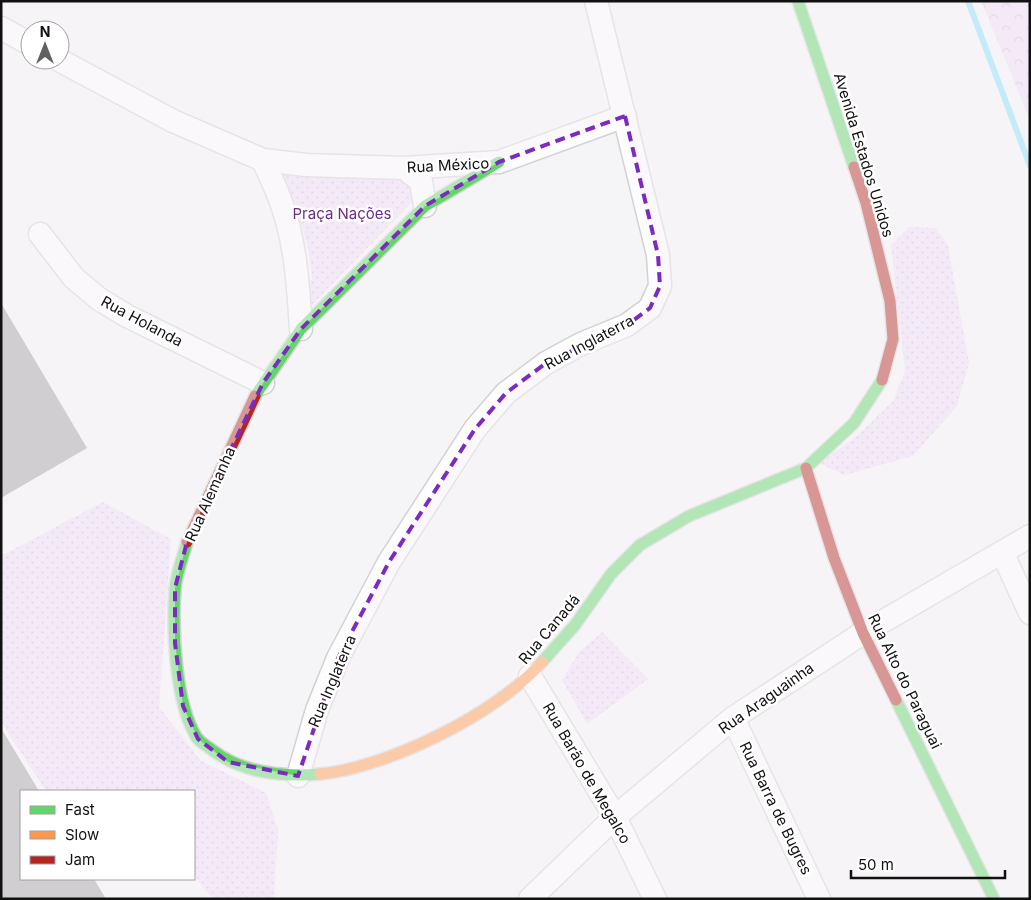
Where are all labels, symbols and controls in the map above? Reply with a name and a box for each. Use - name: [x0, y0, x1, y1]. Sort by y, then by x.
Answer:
- north arrow: [20, 20, 70, 70]
- text: N: [40, 23, 50, 40]
- street label: Avenida Estados Unidos: [830, 70, 898, 240]
- street label: Rua México: [406, 153, 490, 177]
- park label: Praça Nações: [293, 204, 392, 223]
- street label: Rua Holanda: [98, 292, 186, 350]
- street label: Rua Inglaterra: [541, 310, 637, 374]
- street label: Rua Alemanha: [181, 444, 239, 544]
- street label: Rua Canadá: [514, 590, 584, 668]
- street label: Rua Alto do Paraguai: [864, 610, 946, 752]
- street label: Rua Inglaterra: [304, 632, 360, 730]
- street label: Rua Araguainha: [715, 658, 817, 738]
- street label: Rua Barão de Megalco: [539, 699, 635, 847]
- street label: Rua Barra de Bugres: [736, 738, 817, 878]
- legend: [20, 790, 195, 880]
- text: Fast: [65, 800, 95, 819]
- text: Slow: [65, 825, 99, 844]
- scale bar: [851, 848, 1005, 880]
- text: Jam: [65, 850, 95, 869]
- text: 50 m: [858, 855, 894, 874]

